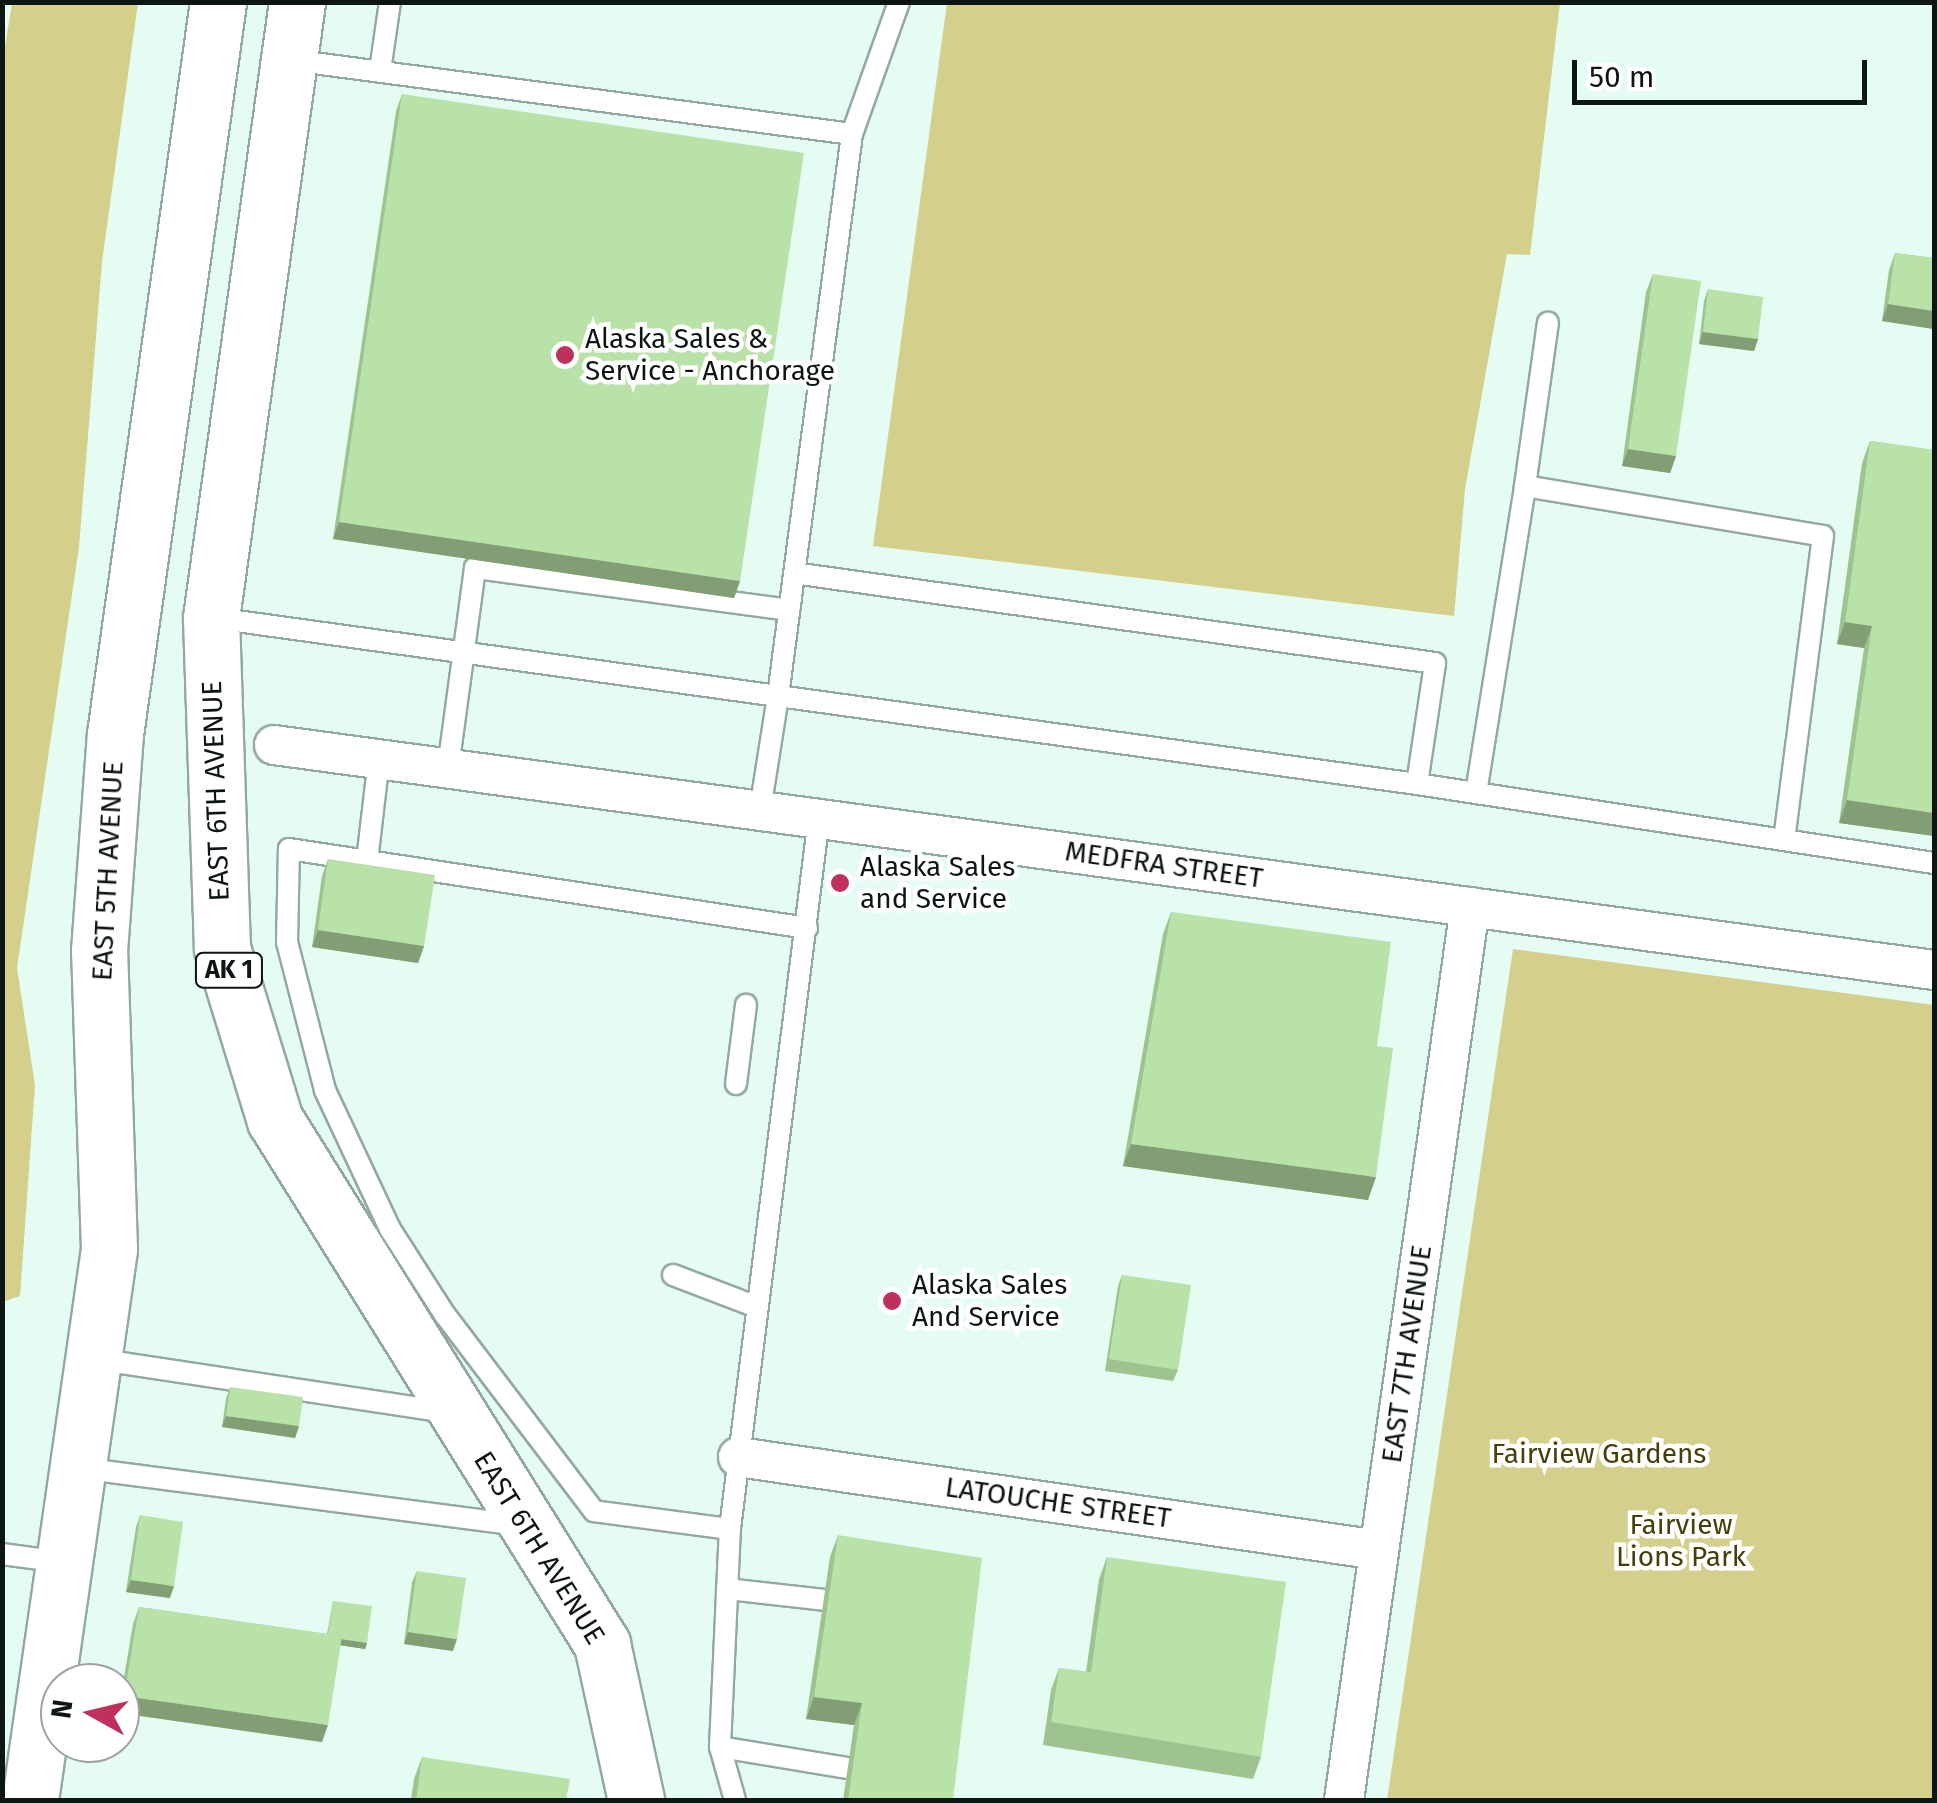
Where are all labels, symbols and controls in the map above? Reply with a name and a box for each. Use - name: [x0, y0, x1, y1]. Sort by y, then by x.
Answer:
- scale bar: [1577, 40, 1872, 102]
- text: 50 m: [1589, 59, 1654, 95]
- place label: Alaska Sales & Service - Anchorage: [585, 322, 835, 388]
- marker: Alaska Sales & Service - Anchorage: [554, 344, 576, 366]
- street label: EAST 6TH AVENUE: [195, 680, 237, 902]
- street label: EAST 5TH AVENUE: [85, 760, 131, 982]
- street label: MEDFRA STREET: [1063, 834, 1265, 896]
- place label: Alaska Sales and Service: [860, 850, 1015, 916]
- marker: Alaska Sales and Service: [829, 872, 851, 894]
- road number: AK 1: [194, 950, 264, 990]
- street label: EAST 7TH AVENUE: [1375, 1243, 1439, 1465]
- place label: Alaska Sales And Service: [912, 1268, 1067, 1334]
- marker: Alaska Sales And Service: [881, 1290, 903, 1312]
- park label: Fairview Gardens: [1492, 1437, 1706, 1471]
- street label: EAST 6TH AVENUE: [466, 1445, 612, 1651]
- street label: LATOUCHE STREET: [943, 1471, 1173, 1535]
- park label: Fairview Lions Park: [1616, 1508, 1746, 1574]
- north arrow: [40, 1663, 140, 1763]
- text: N: [44, 1698, 79, 1721]

